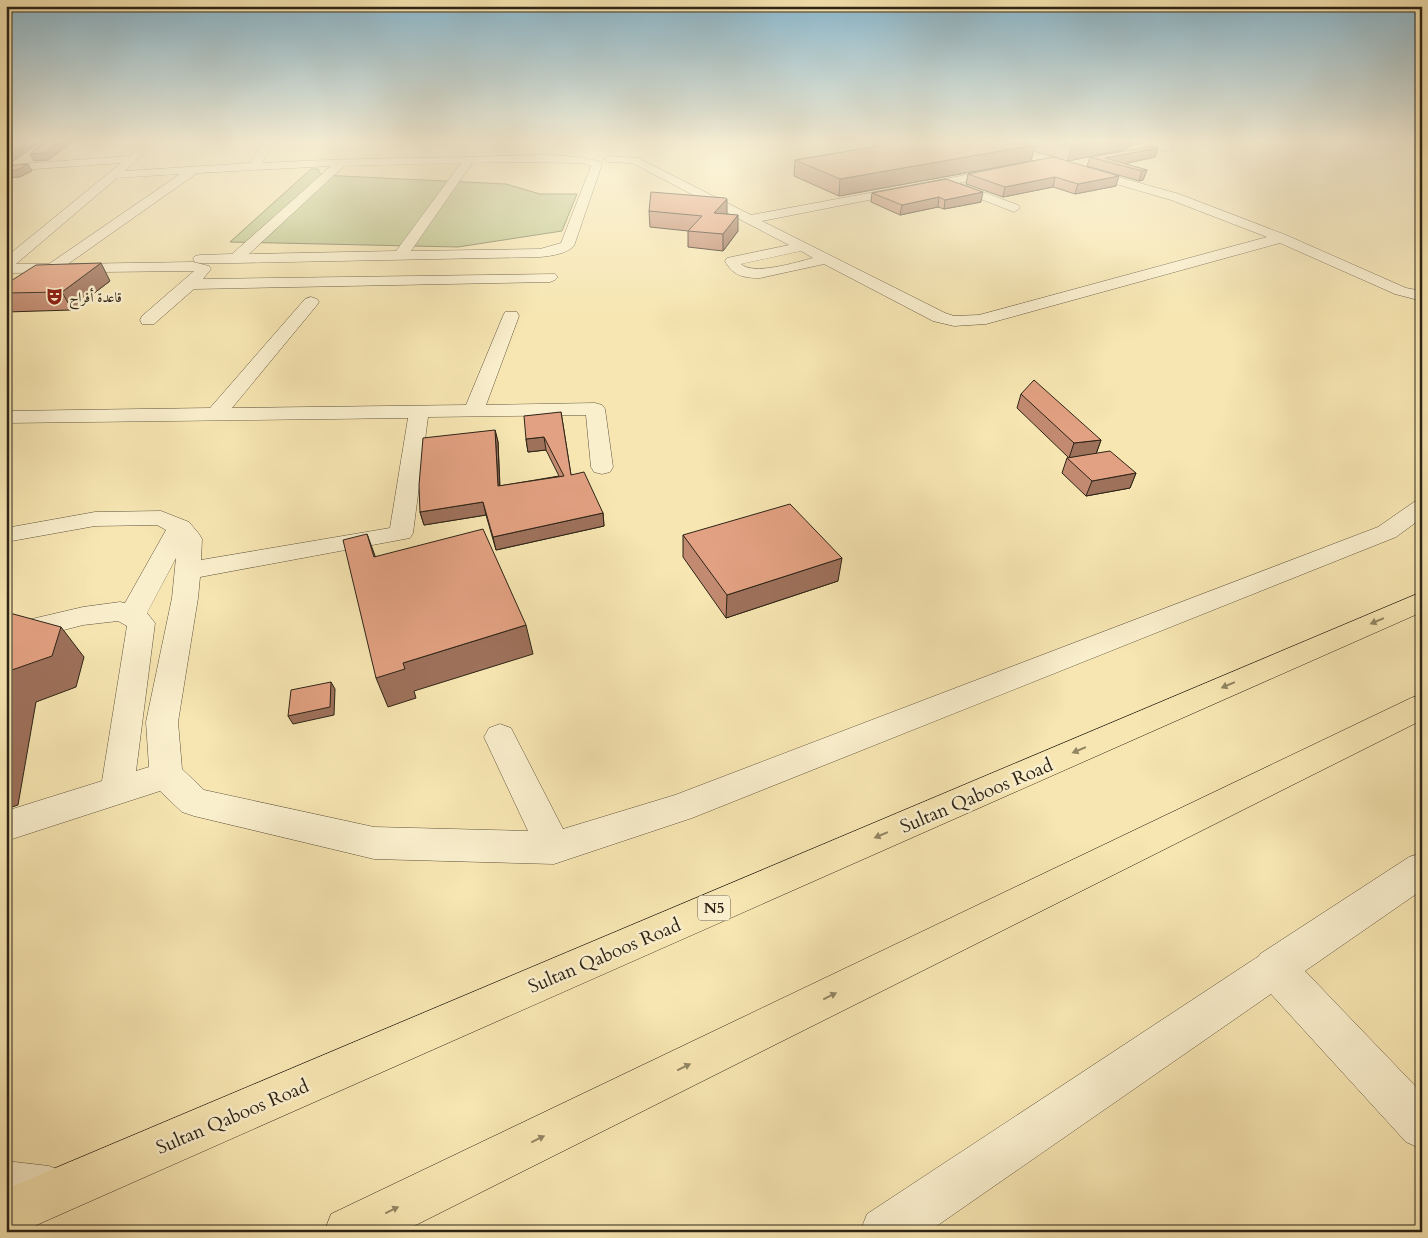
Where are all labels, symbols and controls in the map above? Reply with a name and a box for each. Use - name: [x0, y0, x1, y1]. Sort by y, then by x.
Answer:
- theatre icon: قاعدة أفراح: [45, 287, 65, 307]
- place label: قاعدة أفراح: [69, 287, 122, 310]
- one-way arrow: [1370, 617, 1384, 625]
- one-way arrow: [1221, 682, 1235, 690]
- one-way arrow: [1072, 746, 1086, 754]
- street label: Sultan Qaboos Road: [896, 752, 1057, 840]
- one-way arrow: [874, 832, 888, 840]
- road number: N5: [698, 896, 730, 920]
- street label: Sultan Qaboos Road: [524, 912, 685, 1000]
- one-way arrow: [823, 992, 837, 1000]
- one-way arrow: [677, 1063, 691, 1071]
- street label: Sultan Qaboos Road: [152, 1073, 313, 1161]
- one-way arrow: [531, 1135, 545, 1143]
- one-way arrow: [385, 1206, 399, 1214]

